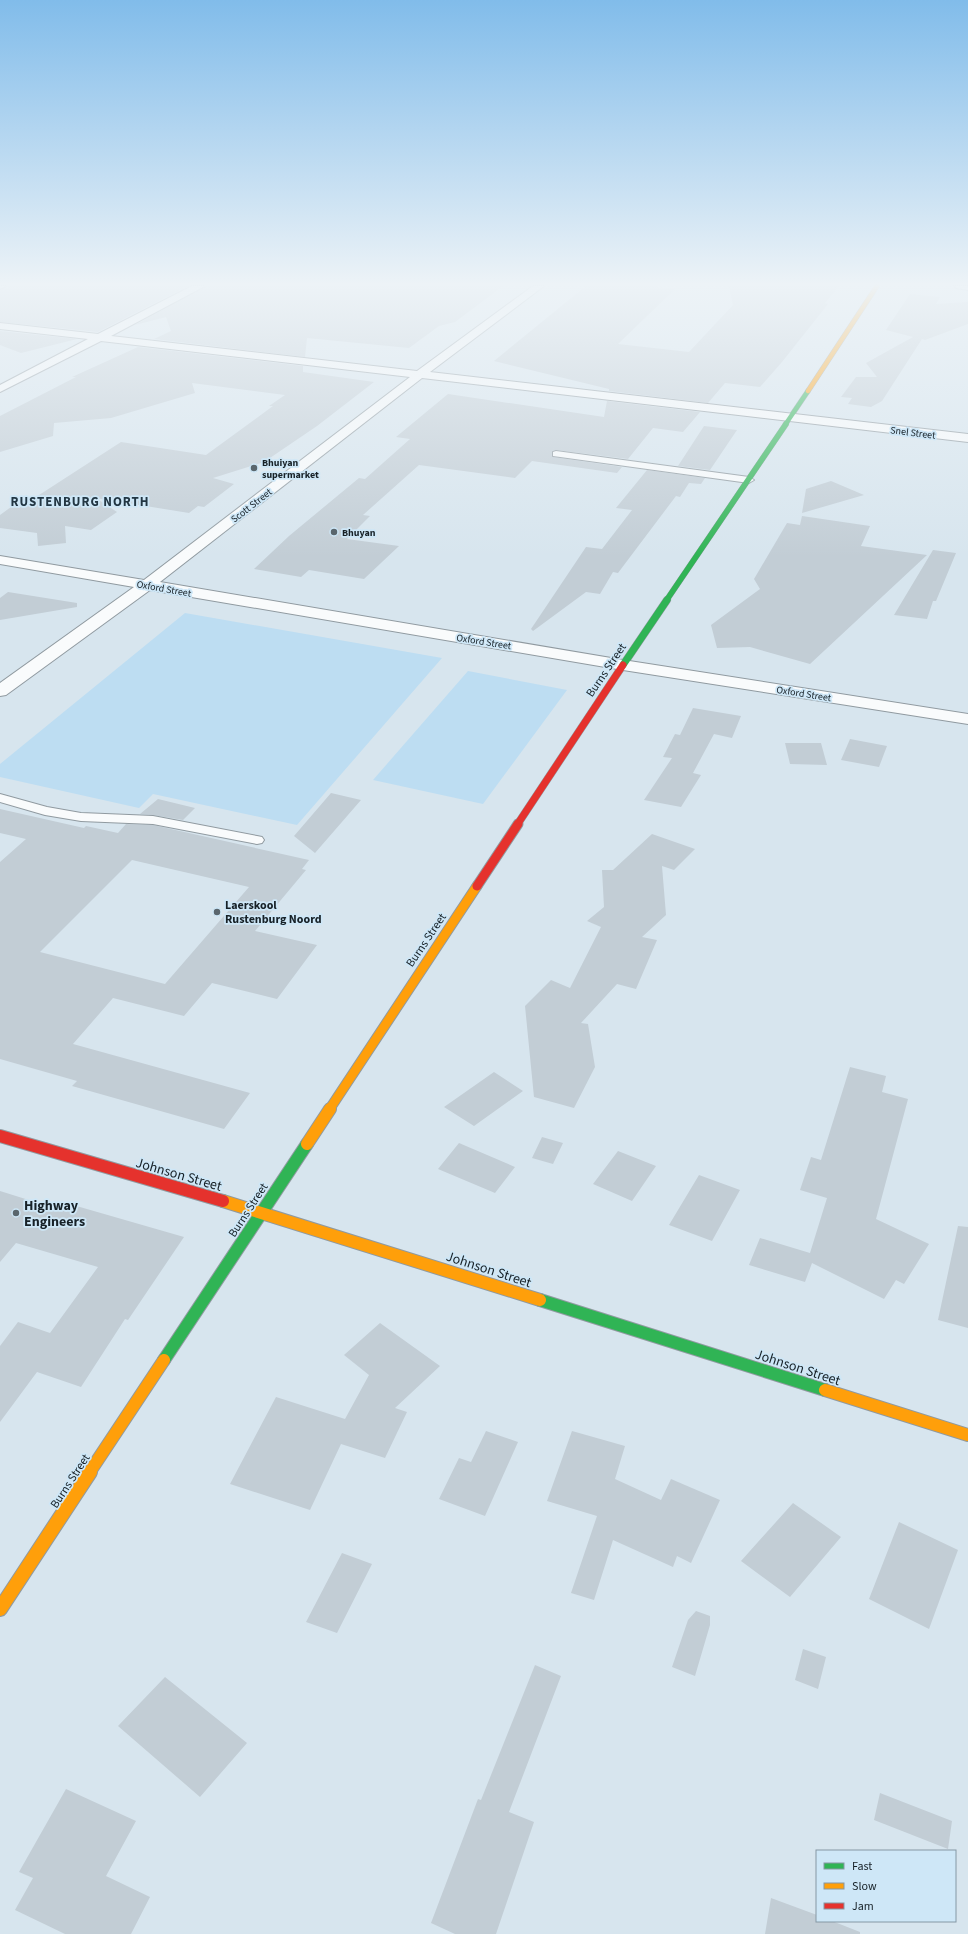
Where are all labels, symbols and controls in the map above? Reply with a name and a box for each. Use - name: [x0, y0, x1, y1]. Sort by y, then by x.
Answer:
- street label: Snel Street: [890, 423, 937, 443]
- place label: Bhuiyan supermarket: [262, 456, 319, 482]
- marker: Bhuiyan supermarket: [249, 463, 259, 473]
- street label: Scott Street: [228, 485, 276, 526]
- district label: RUSTENBURG NORTH: [10, 493, 150, 511]
- place label: Bhuyan: [342, 526, 376, 540]
- marker: Bhuyan: [329, 527, 339, 537]
- street label: Oxford Street: [135, 577, 193, 601]
- street label: Oxford Street: [455, 631, 513, 653]
- street label: Burns Street: [582, 640, 631, 701]
- street label: Oxford Street: [775, 683, 833, 705]
- place label: Laerskool Rustenburg Noord: [225, 897, 322, 928]
- marker: Laerskool Rustenburg Noord: [212, 907, 222, 917]
- street label: Burns Street: [402, 910, 451, 971]
- street label: Johnson Street: [133, 1153, 224, 1197]
- street label: Burns Street: [224, 1180, 272, 1241]
- place label: Highway Engineers: [24, 1196, 85, 1232]
- marker: Highway Engineers: [11, 1208, 21, 1218]
- street label: Johnson Street: [443, 1247, 534, 1293]
- street label: Johnson Street: [752, 1345, 843, 1391]
- street label: Burns Street: [46, 1451, 94, 1512]
- legend: [816, 1850, 956, 1922]
- text: Fast: [852, 1858, 872, 1875]
- text: Slow: [852, 1878, 877, 1895]
- text: Jam: [852, 1898, 874, 1915]

